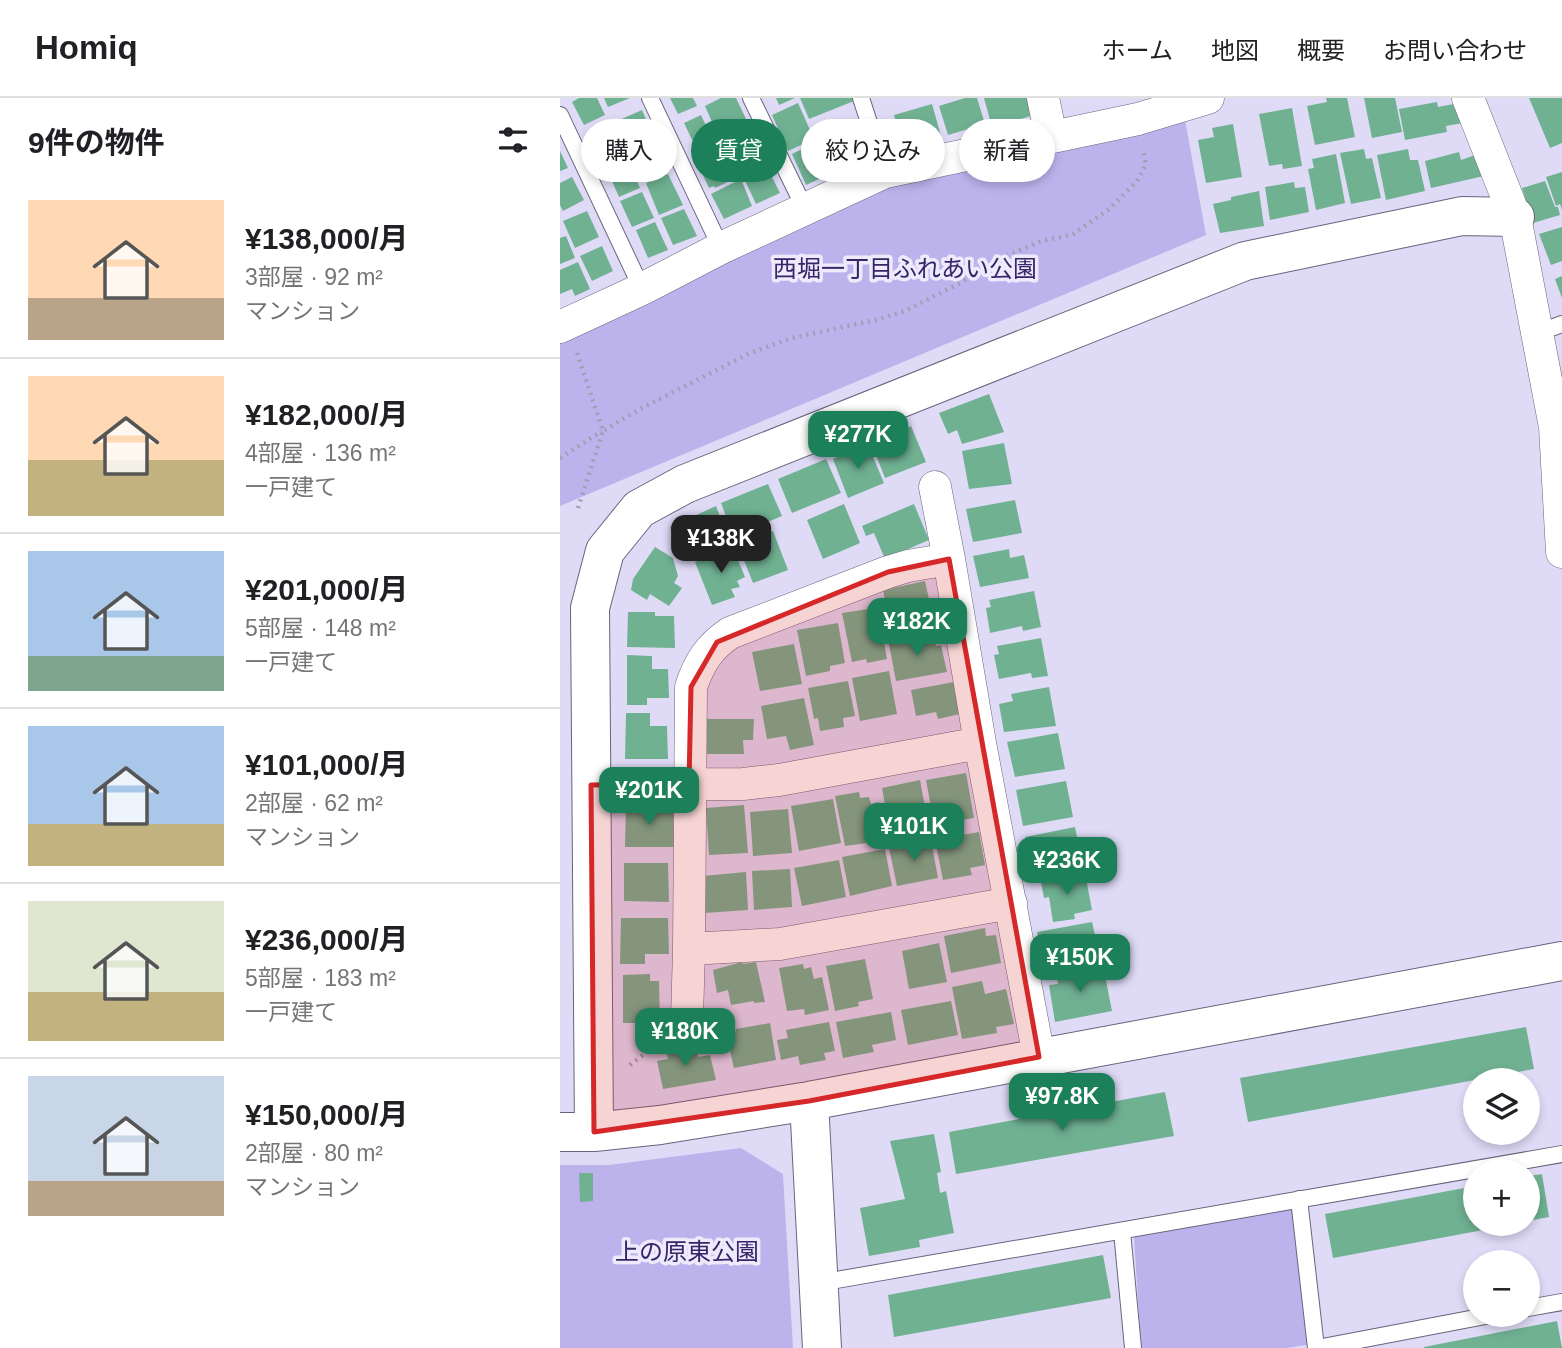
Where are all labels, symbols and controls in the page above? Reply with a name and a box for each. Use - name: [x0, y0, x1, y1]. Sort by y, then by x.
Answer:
- text: Homiq: [35, 29, 138, 66]
- text: ホーム: [1102, 37, 1173, 64]
- text: 地図: [1211, 37, 1259, 64]
- text: 概要: [1297, 37, 1345, 64]
- text: お問い合わせ: [1383, 37, 1527, 64]
- chip: 購入: [581, 119, 677, 182]
- chip: 賃貸: [691, 119, 787, 182]
- chip: 絞り込み: [801, 119, 945, 182]
- chip: 新着: [959, 119, 1055, 182]
- icon: filters: [494, 121, 532, 159]
- text: 9件の物件: [28, 126, 165, 159]
- text: ¥138,000/月: [245, 222, 408, 255]
- icon: home: [84, 228, 168, 312]
- park label: 西堀一丁目ふれあい公園: [773, 255, 1037, 282]
- text: 3部屋 · 92 m²: [245, 264, 383, 290]
- text: マンション: [245, 298, 360, 324]
- text: ¥182,000/月: [245, 398, 408, 431]
- icon: home: [84, 404, 168, 488]
- pin: ¥277K: [809, 412, 907, 471]
- text: ¥277K: [824, 421, 892, 447]
- text: 4部屋 · 136 m²: [245, 440, 396, 466]
- text: 一戸建て: [245, 474, 337, 500]
- pin: ¥138K: [672, 516, 770, 575]
- text: ¥138K: [687, 525, 755, 551]
- text: ¥201,000/月: [245, 573, 408, 606]
- icon: home: [84, 579, 168, 663]
- pin: ¥182K: [868, 598, 966, 658]
- text: ¥182K: [883, 608, 951, 634]
- text: 5部屋 · 148 m²: [245, 615, 396, 641]
- text: 一戸建て: [245, 649, 337, 675]
- text: ¥101,000/月: [245, 748, 408, 781]
- icon: home: [84, 754, 168, 838]
- pin: ¥201K: [600, 768, 698, 827]
- text: ¥201K: [615, 777, 683, 803]
- text: 2部屋 · 62 m²: [245, 790, 383, 816]
- pin: ¥101K: [865, 804, 963, 863]
- text: ¥101K: [880, 813, 948, 839]
- text: マンション: [245, 824, 360, 850]
- pin: ¥236K: [1018, 838, 1116, 897]
- text: ¥236K: [1033, 847, 1101, 873]
- text: ¥236,000/月: [245, 923, 408, 956]
- icon: home: [84, 929, 168, 1013]
- pin: ¥150K: [1031, 934, 1129, 994]
- text: ¥150K: [1046, 944, 1114, 970]
- text: 5部屋 · 183 m²: [245, 965, 396, 991]
- text: 一戸建て: [245, 999, 337, 1025]
- pin: ¥180K: [636, 1009, 734, 1068]
- text: ¥180K: [651, 1018, 719, 1044]
- map controls: [1463, 1068, 1540, 1327]
- button: layers: [1463, 1068, 1540, 1145]
- pin: ¥97.8K: [1005, 1074, 1119, 1133]
- text: ¥97.8K: [1025, 1083, 1099, 1109]
- text: ¥150,000/月: [245, 1098, 408, 1131]
- icon: home: [84, 1104, 168, 1188]
- text: 2部屋 · 80 m²: [245, 1140, 383, 1166]
- button: +: [1463, 1159, 1540, 1236]
- text: マンション: [245, 1174, 360, 1200]
- park label: 上の原東公園: [615, 1238, 759, 1265]
- button: −: [1463, 1250, 1540, 1327]

